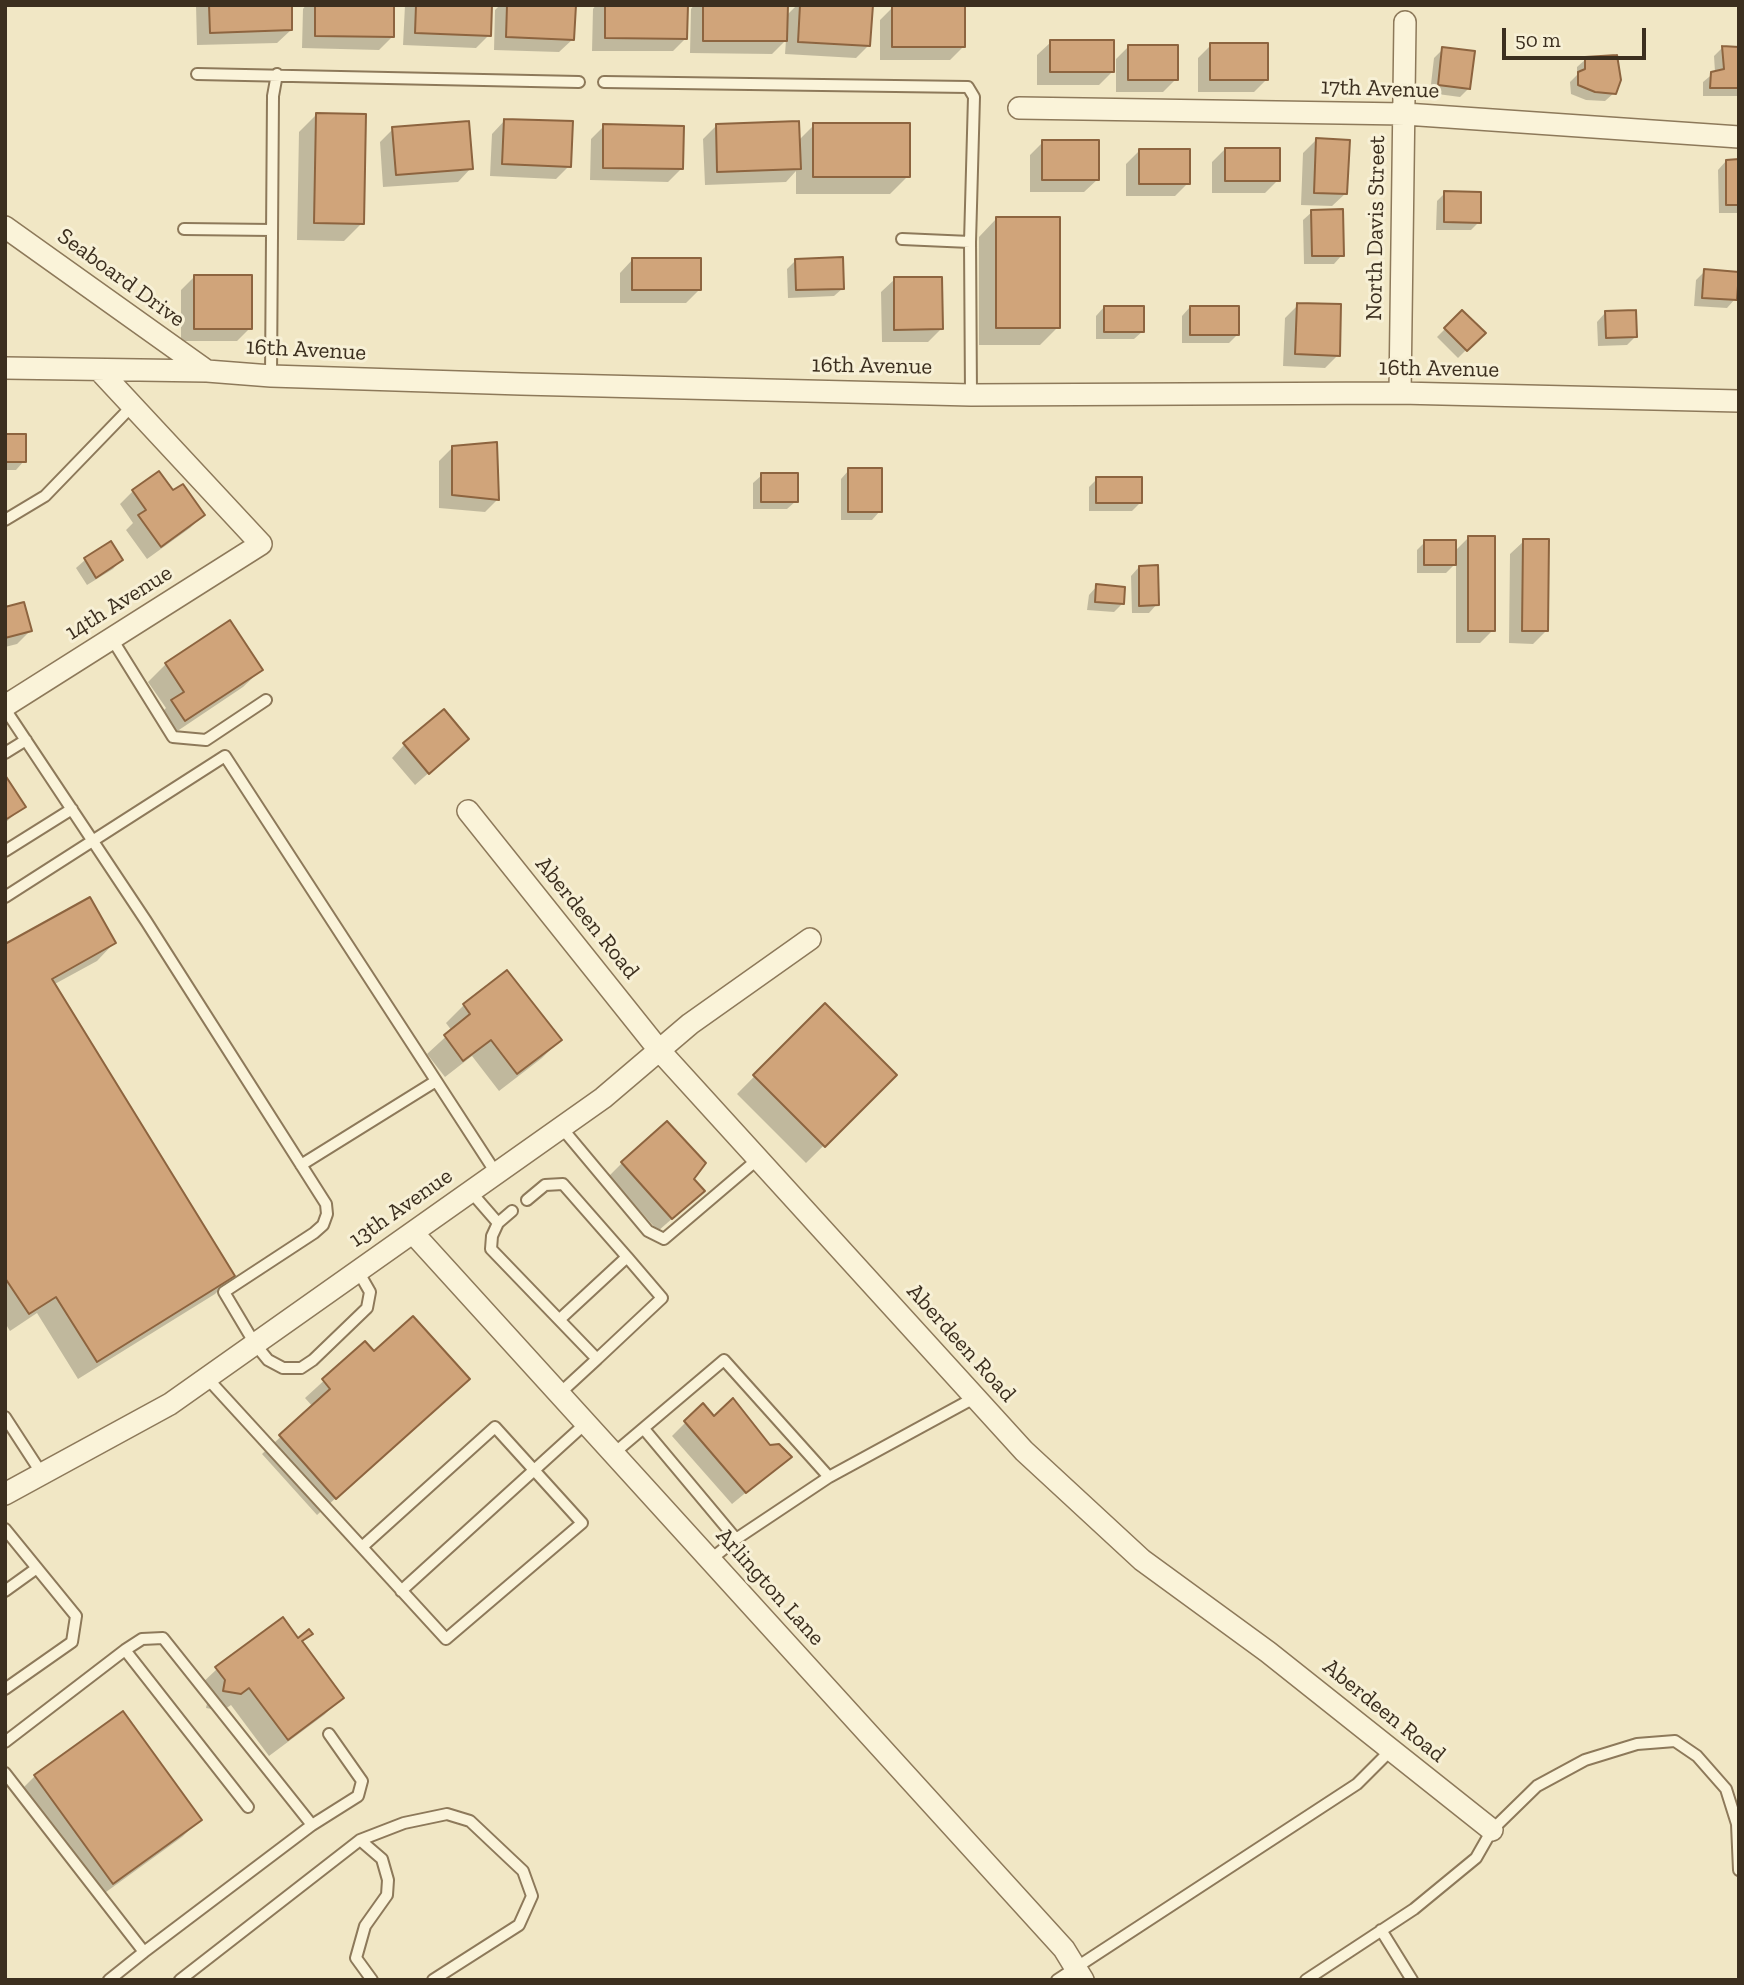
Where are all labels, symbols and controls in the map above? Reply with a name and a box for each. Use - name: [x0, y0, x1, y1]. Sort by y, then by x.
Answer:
- scale bar: [1506, 14, 1650, 58]
- text: 50 m: [1515, 27, 1561, 52]
- street label: 17th Avenue: [1320, 73, 1440, 105]
- street label: North Davis Street: [1361, 135, 1391, 321]
- street label: Seaboard Drive: [52, 222, 190, 334]
- street label: 16th Avenue: [245, 333, 367, 367]
- street label: 16th Avenue: [811, 351, 933, 381]
- street label: 16th Avenue: [1378, 354, 1500, 384]
- street label: 14th Avenue: [60, 559, 178, 647]
- street label: Aberdeen Road: [529, 851, 645, 985]
- street label: 13th Avenue: [344, 1162, 458, 1254]
- street label: Aberdeen Road: [901, 1278, 1021, 1408]
- street label: Arlington Lane: [710, 1522, 830, 1652]
- street label: Aberdeen Road: [1317, 1653, 1451, 1769]

